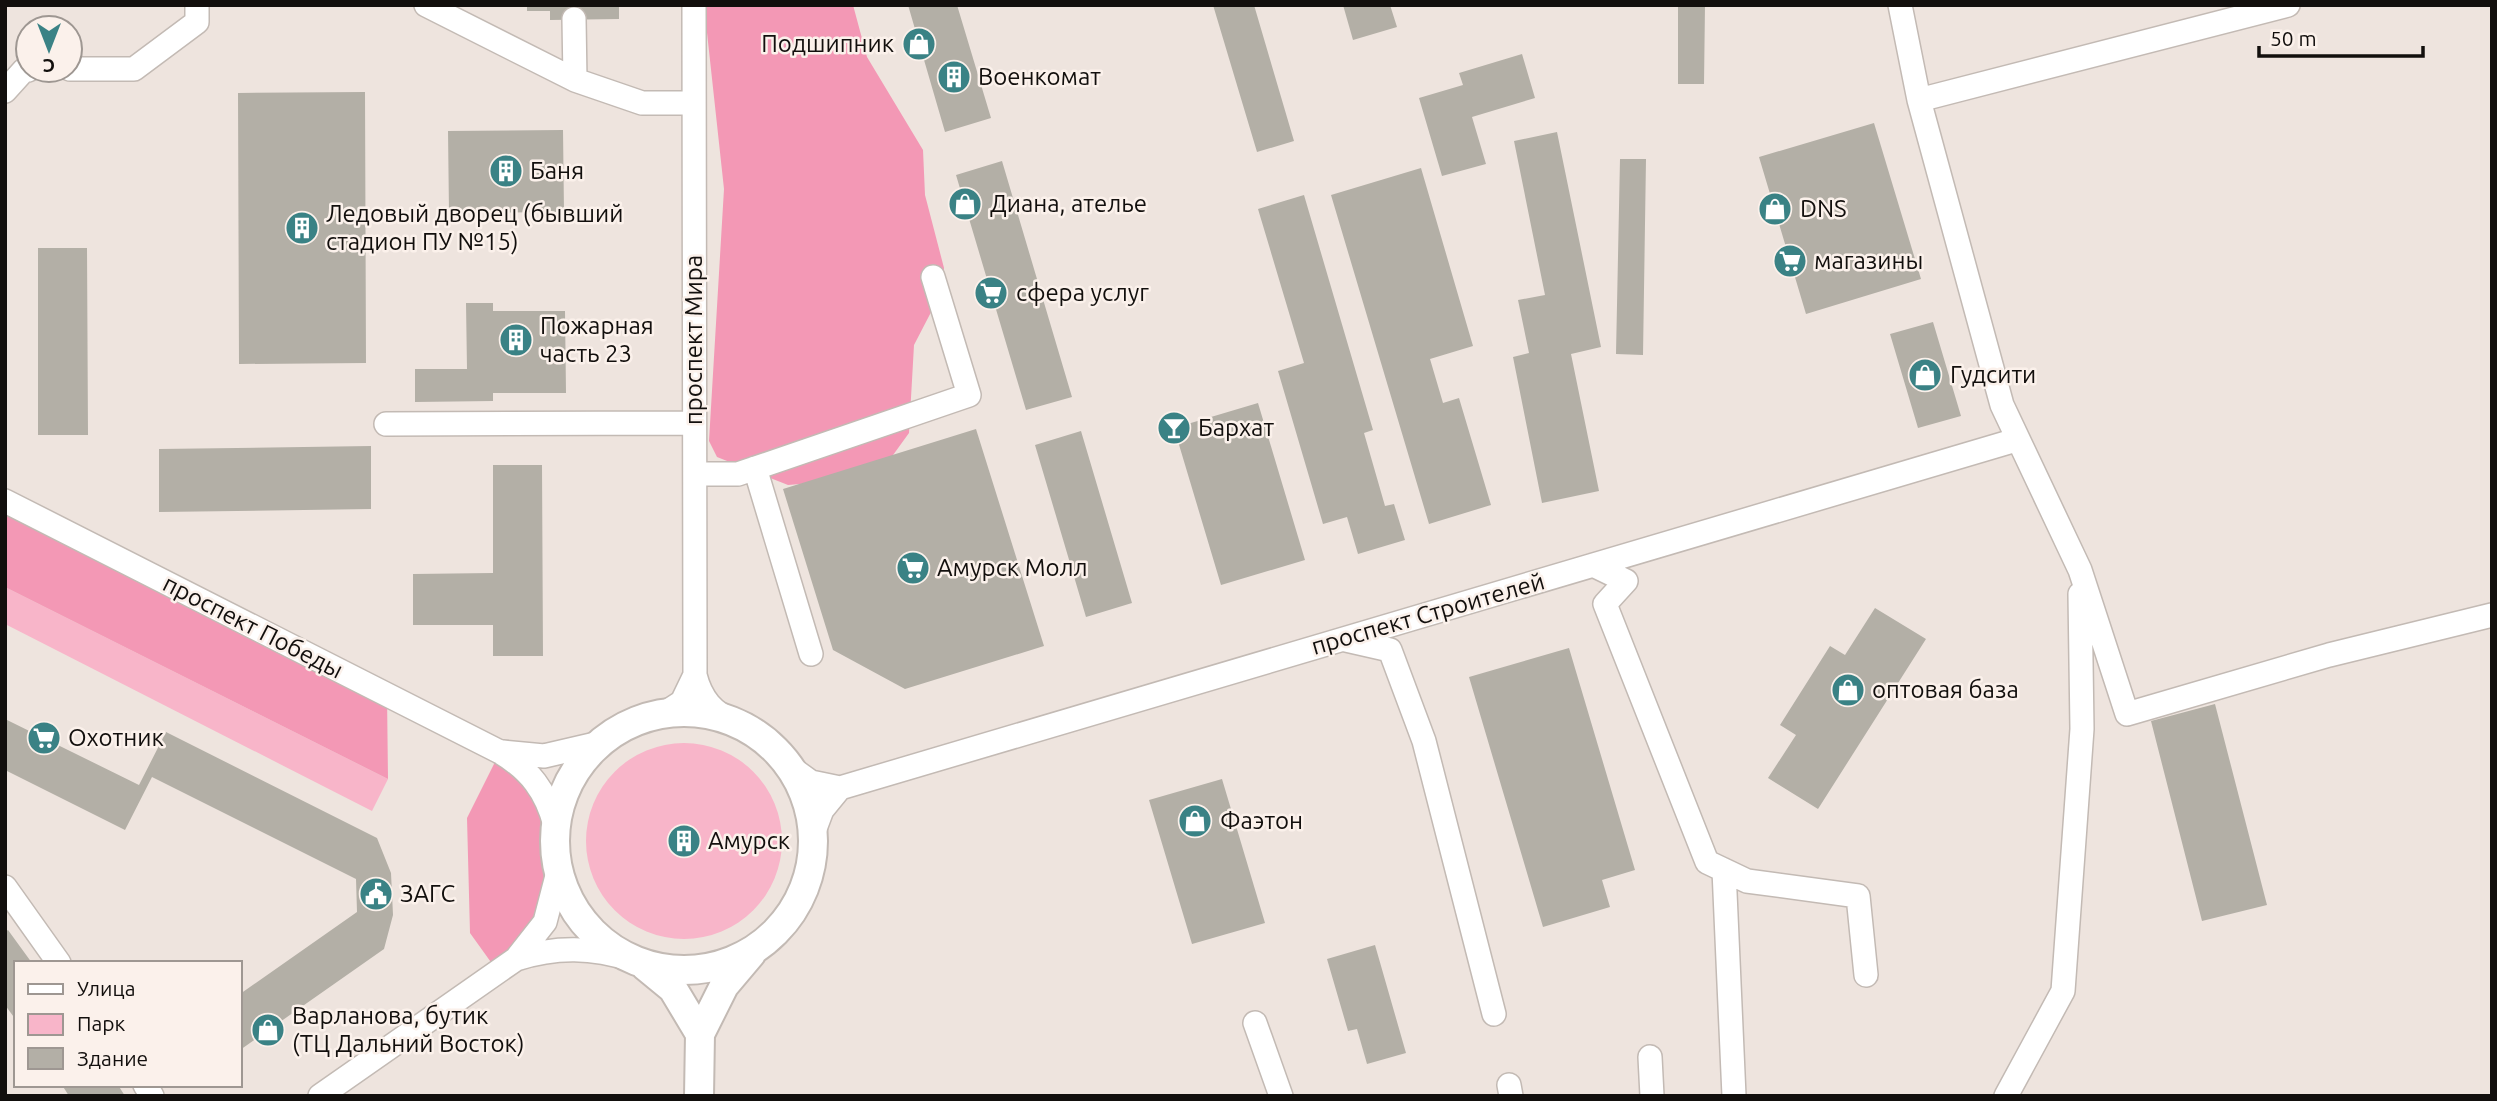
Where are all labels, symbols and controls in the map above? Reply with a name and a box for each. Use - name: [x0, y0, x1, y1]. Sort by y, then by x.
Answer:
- north arrow: [14, 14, 84, 84]
- scale bar: [2259, 14, 2424, 58]
- shop icon: Подшипник: [900, 25, 938, 63]
- text: 50 m: [2270, 26, 2317, 50]
- place label: Подшипник: [761, 30, 894, 57]
- text: С: [43, 55, 55, 77]
- building icon: Военкомат: [935, 58, 973, 96]
- place label: Военкомат: [978, 63, 1101, 90]
- building icon: Баня: [487, 152, 525, 190]
- place label: Баня: [530, 157, 584, 184]
- shop icon: Диана, ателье: [946, 185, 984, 223]
- place label: Диана, ателье: [990, 190, 1147, 217]
- shop icon: DNS: [1756, 190, 1794, 228]
- place label: DNS: [1800, 195, 1847, 222]
- place label: Ледовый дворец (бывший cтадион ПУ №15): [326, 200, 623, 255]
- building icon: Ледовый дворец (бывший cтадион ПУ №15): [283, 209, 321, 247]
- supermarket icon: магазины: [1771, 242, 1809, 280]
- place label: магазины: [1814, 247, 1923, 274]
- street label: проспект Мира: [680, 255, 707, 425]
- supermarket icon: сфера услуг: [972, 274, 1010, 312]
- place label: сфера услуг: [1016, 279, 1149, 306]
- place label: Пожарная часть 23: [540, 312, 654, 367]
- building icon: Пожарная часть 23: [497, 321, 535, 359]
- shop icon: Гудсити: [1906, 356, 1944, 394]
- place label: Гудсити: [1950, 361, 2036, 388]
- bar icon: Бархат: [1155, 409, 1193, 447]
- place label: Бархат: [1198, 414, 1274, 441]
- supermarket icon: Амурск Молл: [894, 549, 932, 587]
- place label: Амурск Молл: [937, 554, 1088, 581]
- street label: проспект Строителей: [1308, 567, 1548, 660]
- street label: проспект Победы: [159, 569, 348, 684]
- shop icon: оптовая база: [1829, 671, 1867, 709]
- place label: оптовая база: [1872, 676, 2019, 703]
- supermarket icon: Охотник: [25, 719, 63, 757]
- place label: Охотник: [68, 724, 164, 751]
- shop icon: Фаэтон: [1176, 802, 1214, 840]
- place label: Фаэтон: [1220, 807, 1303, 834]
- building icon: Амурск: [665, 822, 703, 860]
- place label: Амурск: [708, 827, 790, 854]
- public building icon: ЗАГС: [357, 875, 395, 913]
- place label: ЗАГС: [400, 880, 456, 907]
- legend: [14, 961, 242, 1087]
- text: Улица: [77, 976, 135, 1000]
- place label: Варланова, бутик (ТЦ Дальний Восток): [292, 1002, 524, 1057]
- text: Парк: [77, 1011, 126, 1035]
- shop icon: Варланова, бутик (ТЦ Дальний Восток): [249, 1011, 287, 1049]
- text: Здание: [77, 1046, 148, 1070]

